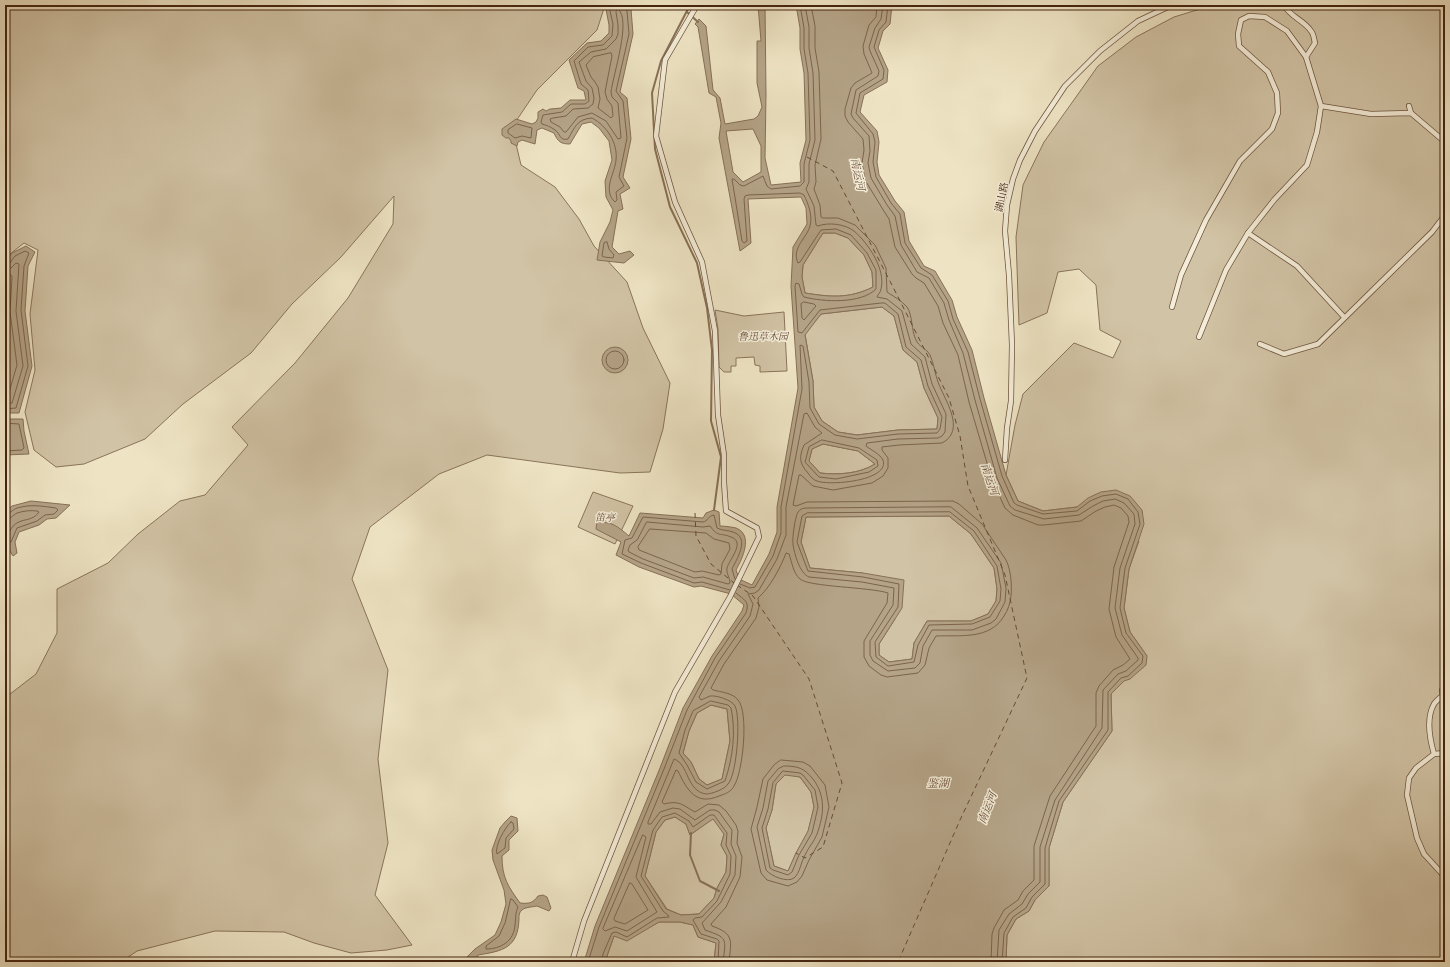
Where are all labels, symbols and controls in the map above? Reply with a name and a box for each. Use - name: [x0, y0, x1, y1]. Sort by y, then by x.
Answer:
- water label: 南运河: [848, 156, 869, 194]
- street label: 湖山路: [992, 181, 1011, 213]
- park label: 鲁迅草木园: [738, 330, 790, 343]
- water label: 南运河: [978, 461, 1002, 499]
- park label: 笛亭: [595, 511, 617, 524]
- water label: 鉴湖: [927, 776, 951, 790]
- water label: 南运河: [975, 788, 1000, 826]

